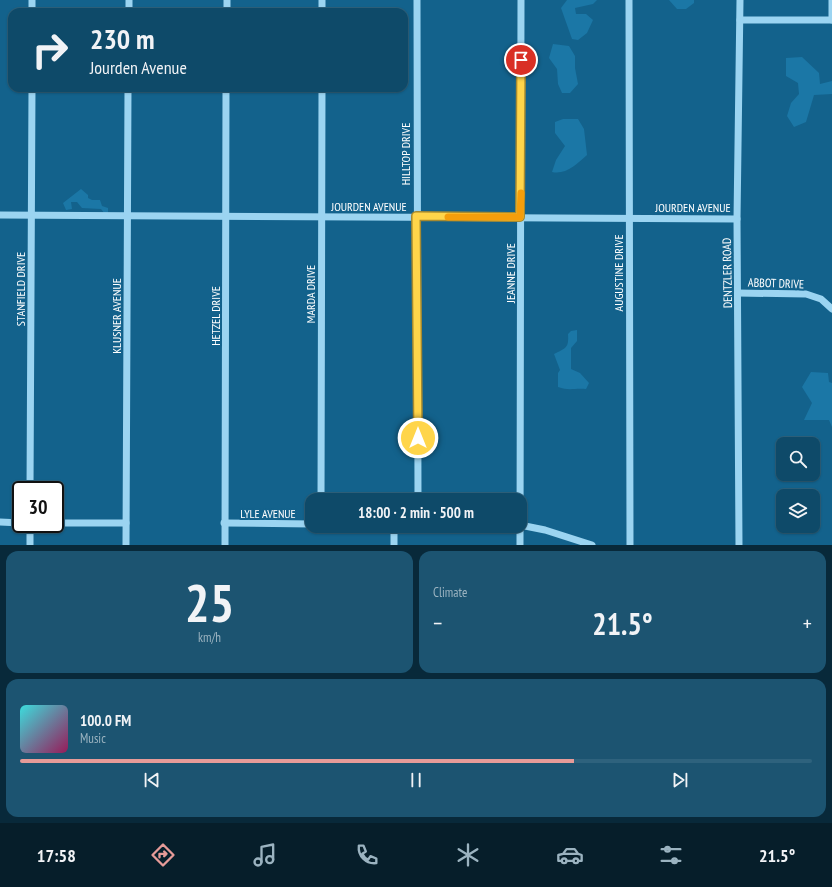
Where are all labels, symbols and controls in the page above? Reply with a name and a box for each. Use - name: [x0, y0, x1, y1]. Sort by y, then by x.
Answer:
- text: 230 m: [90, 20, 154, 57]
- icon: right: [24, 24, 76, 76]
- pin: [504, 43, 538, 77]
- icon: arrive: [510, 49, 532, 71]
- text: Jourden Avenue: [90, 56, 187, 79]
- street label: HILLTOP DRIVE: [398, 123, 413, 185]
- street label: JOURDEN AVENUE: [330, 199, 407, 214]
- street label: JOURDEN AVENUE: [654, 200, 731, 215]
- street label: AUGUSTINE DRIVE: [611, 234, 626, 312]
- street label: DENTZLER ROAD: [719, 238, 735, 308]
- street label: JEANNE DRIVE: [503, 243, 518, 304]
- street label: STANFIELD DRIVE: [13, 252, 28, 326]
- street label: MARDA DRIVE: [303, 265, 318, 323]
- street label: ABBOT DRIVE: [748, 275, 804, 291]
- street label: KLUSNER AVENUE: [109, 278, 124, 354]
- street label: HETZEL DRIVE: [208, 286, 223, 346]
- position arrow: [397, 417, 439, 459]
- map controls: [776, 437, 820, 533]
- button: search: [776, 437, 820, 481]
- speed limit sign: 30: [12, 481, 64, 533]
- button: layers: [776, 489, 820, 533]
- text: 18:00 · 2 min · 500 m: [358, 503, 474, 522]
- street label: LYLE AVENUE: [240, 506, 296, 521]
- text: 25: [185, 569, 234, 636]
- text: Climate: [433, 584, 467, 601]
- text: 21.5°: [592, 604, 653, 643]
- text: −: [433, 609, 442, 637]
- text: +: [803, 609, 812, 637]
- text: km/h: [198, 629, 221, 646]
- text: 100.0 FM: [80, 711, 131, 730]
- text: Music: [80, 730, 106, 747]
- icon: previous: [141, 769, 163, 791]
- icon: pause: [405, 769, 427, 791]
- icon: next: [669, 769, 691, 791]
- icon: directions: [149, 841, 177, 869]
- icon: music: [251, 841, 279, 869]
- icon: phone: [353, 841, 381, 869]
- icon: climate: [454, 841, 482, 869]
- icon: car: [556, 841, 584, 869]
- icon: filters: [657, 841, 685, 869]
- text: 17:58: [37, 844, 76, 867]
- text: 21.5°: [759, 844, 795, 867]

